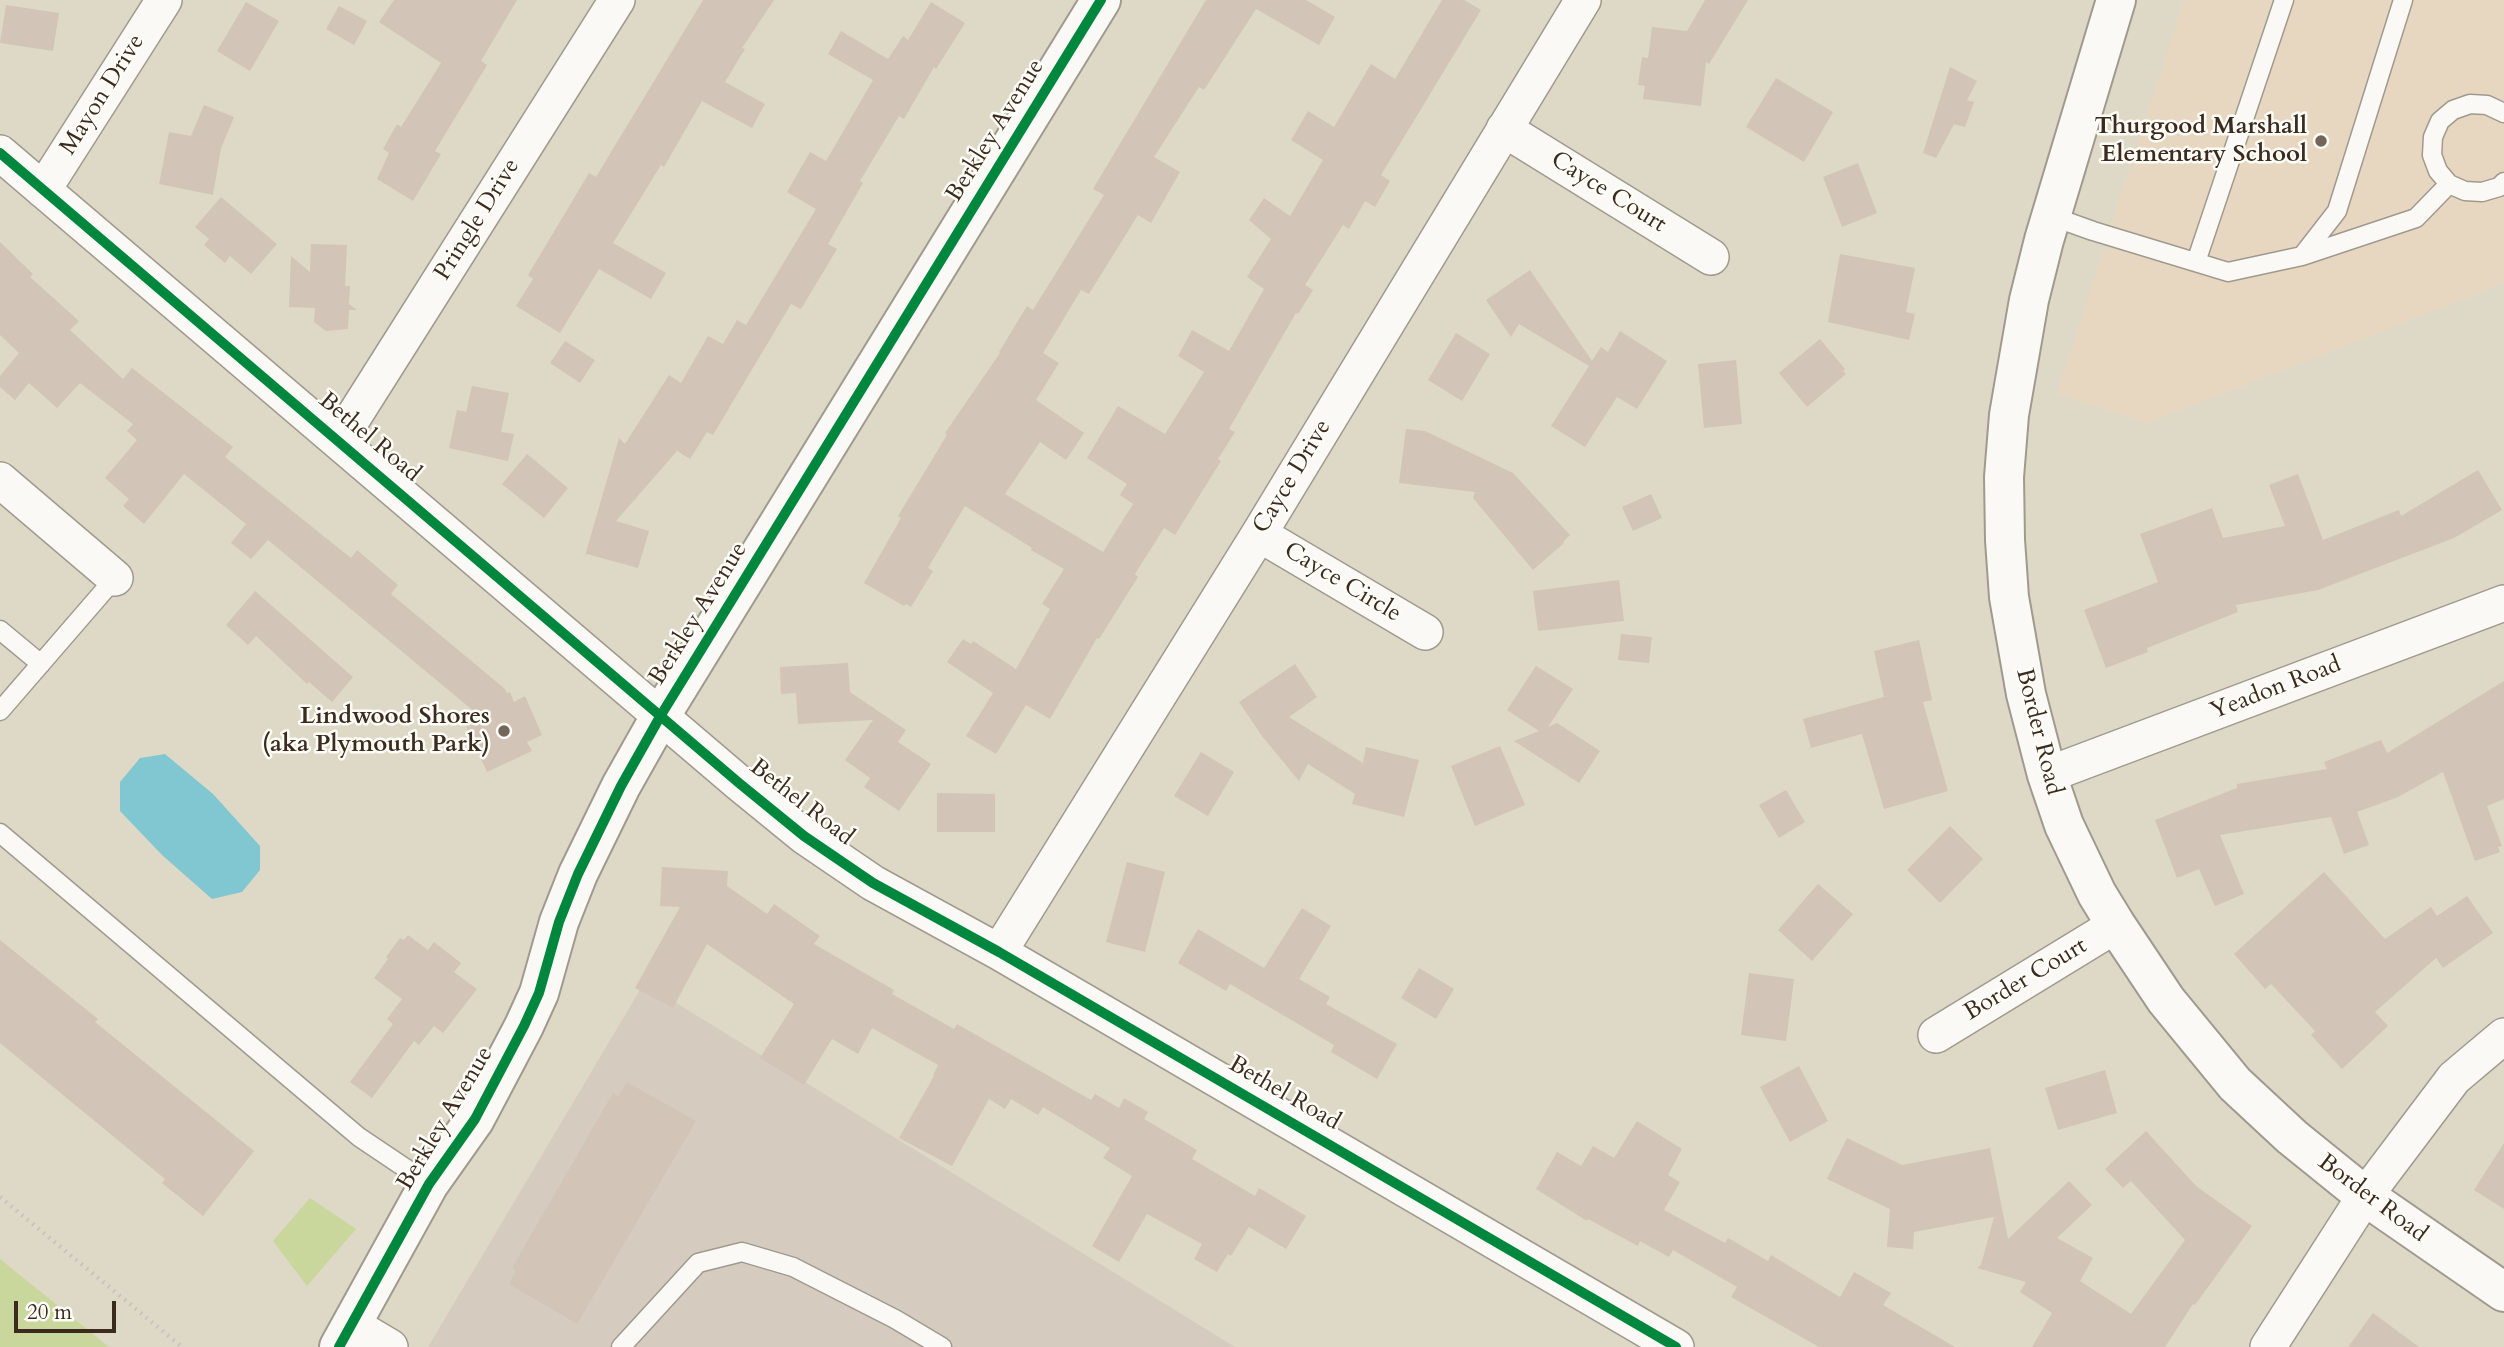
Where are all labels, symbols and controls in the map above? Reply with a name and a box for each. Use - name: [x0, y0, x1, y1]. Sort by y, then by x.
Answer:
- street label: Mayon Drive: [55, 29, 151, 161]
- street label: Berkley Avenue: [941, 54, 1051, 208]
- place label: Thurgood Marshall Elementary School: [2094, 113, 2307, 169]
- marker: Thurgood Marshall Elementary School: [2313, 133, 2329, 149]
- street label: Cayce Court: [1545, 146, 1671, 240]
- street label: Pringle Drive: [429, 154, 527, 286]
- street label: Bethel Road: [312, 387, 426, 489]
- street label: Cayce Drive: [1248, 415, 1338, 539]
- street label: Berkley Avenue: [644, 537, 754, 691]
- street label: Cayce Circle: [1278, 537, 1406, 629]
- street label: Yeadon Road: [2207, 651, 2345, 727]
- street label: Border Road: [2008, 666, 2068, 798]
- place label: Lindwood Shores (aka Plymouth Park): [262, 703, 490, 759]
- marker: Lindwood Shores (aka Plymouth Park): [496, 723, 512, 739]
- street label: Bethel Road: [743, 753, 859, 853]
- street label: Border Court: [1960, 932, 2092, 1028]
- street label: Berkley Avenue: [392, 1042, 500, 1196]
- street label: Bethel Road: [1223, 1050, 1345, 1138]
- street label: Border Road: [2312, 1148, 2432, 1250]
- scale bar: [18, 1288, 119, 1332]
- text: 20 m: [27, 1298, 72, 1327]

